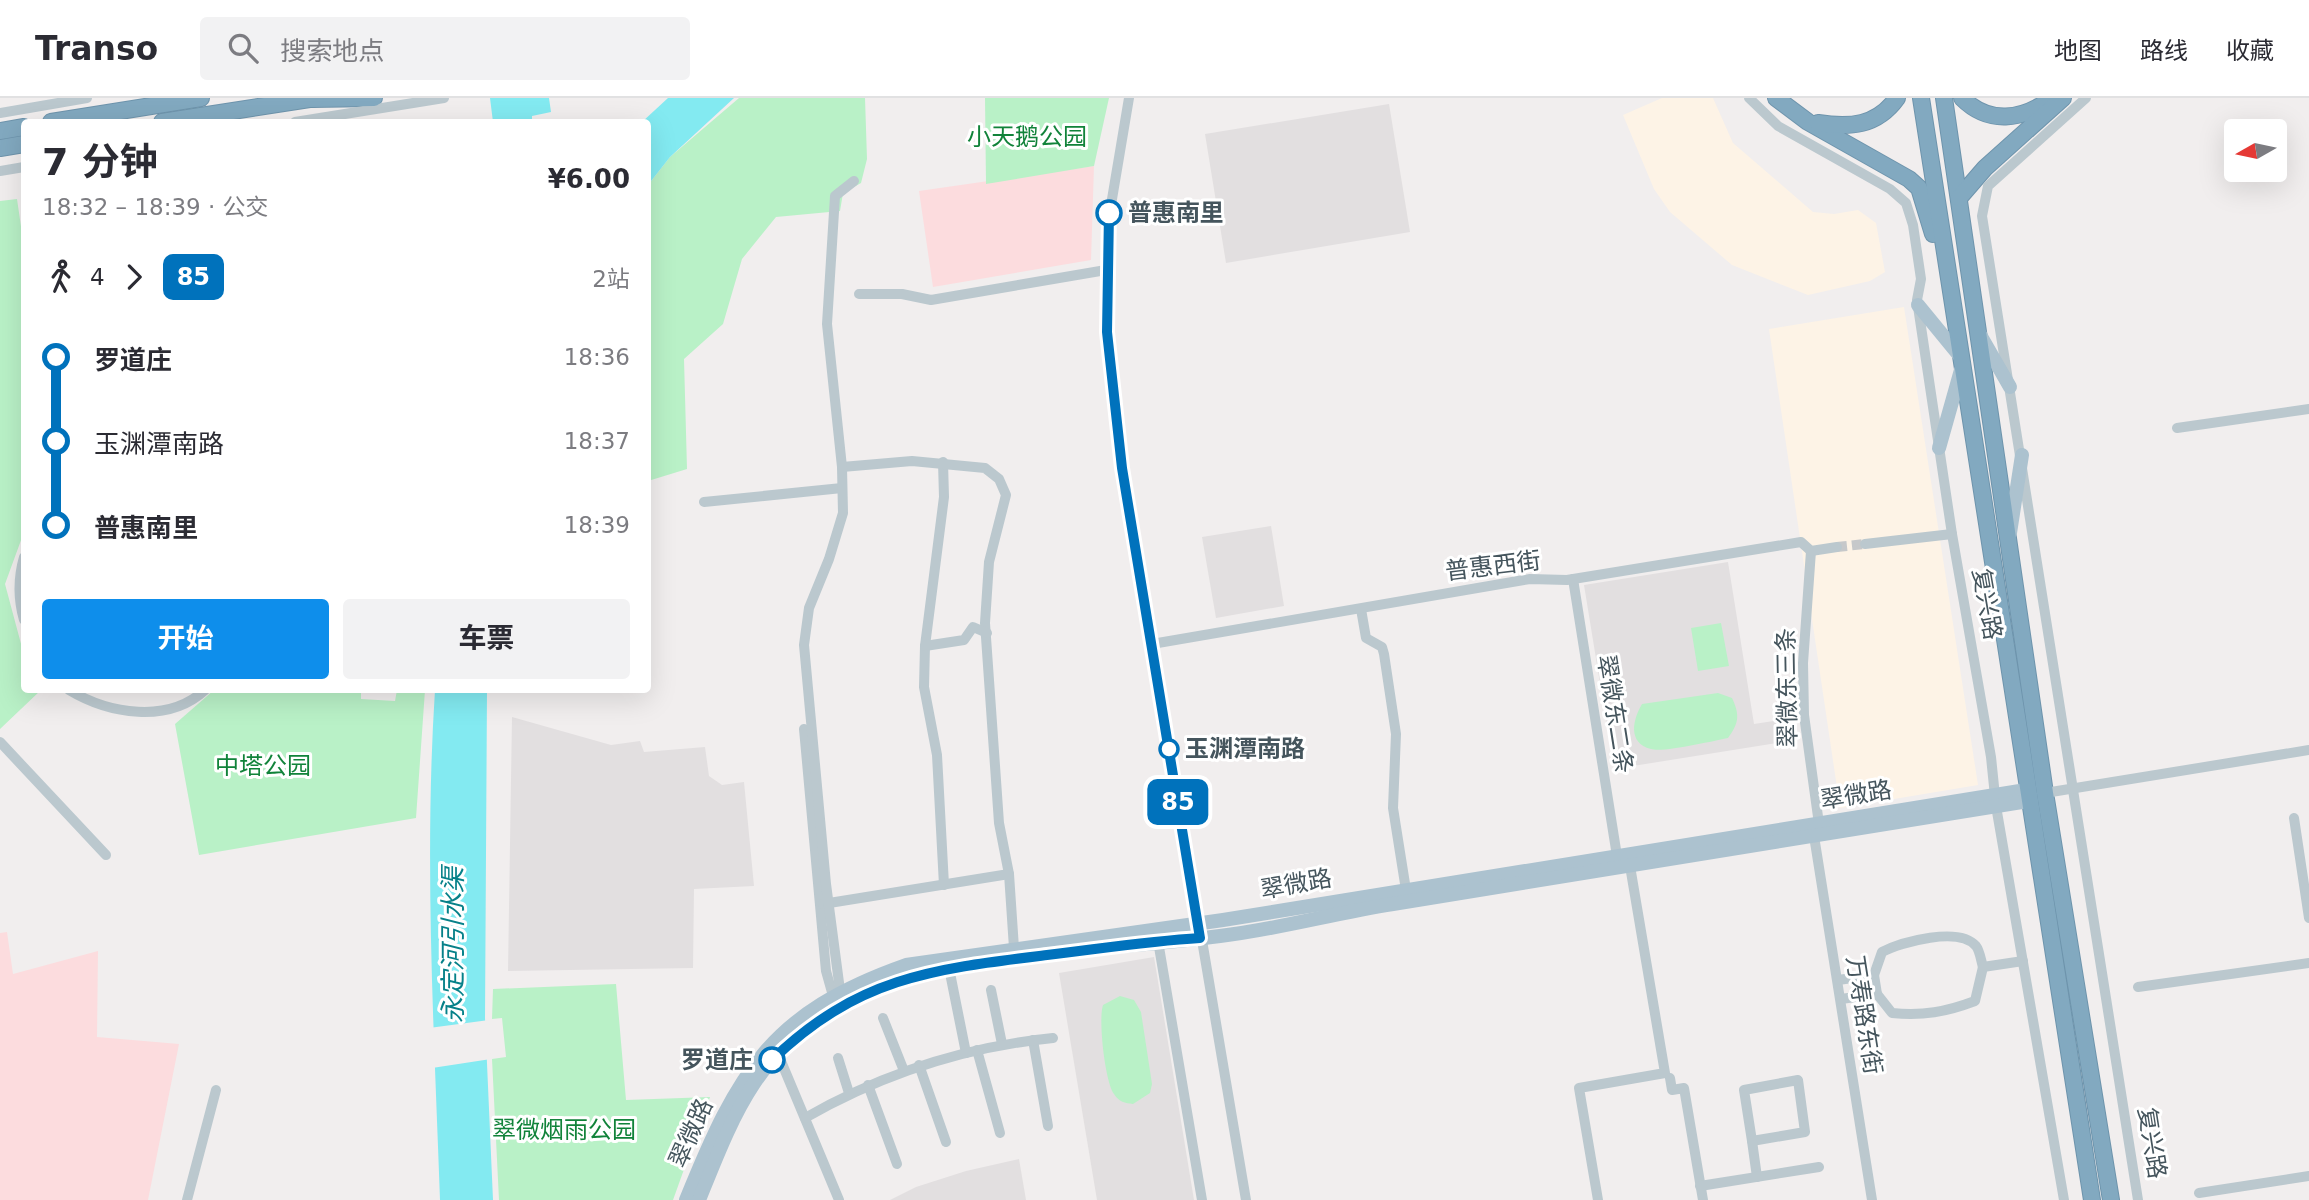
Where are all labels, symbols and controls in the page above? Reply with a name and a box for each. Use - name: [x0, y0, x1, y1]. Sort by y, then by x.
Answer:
- search box: [200, 17, 690, 80]
- text: Transo: [35, 29, 158, 68]
- icon: search: [224, 29, 262, 67]
- text: 搜索地点: [280, 36, 384, 66]
- text: 地图: [2054, 37, 2102, 65]
- text: 路线: [2140, 37, 2188, 65]
- text: 收藏: [2226, 37, 2274, 65]
- north arrow: [2224, 119, 2287, 182]
- map controls: [2224, 119, 2287, 182]
- park label: 小天鹅公园: [967, 123, 1087, 151]
- text: 7 分钟: [42, 140, 158, 184]
- text: ¥6.00: [548, 164, 630, 194]
- text: 18:32 – 18:39 · 公交: [42, 194, 269, 220]
- place label: 普惠南里: [1128, 199, 1224, 227]
- marker: 普惠南里: [1096, 200, 1122, 226]
- icon: walk: [42, 258, 80, 296]
- icon: forward: [115, 258, 153, 296]
- text: 85: [177, 263, 210, 291]
- text: 4: [90, 264, 105, 290]
- text: 2站: [592, 266, 630, 292]
- text: 18:36: [564, 344, 630, 370]
- text: 罗道庄: [94, 345, 172, 375]
- text: 18:37: [564, 428, 630, 454]
- text: 玉渊潭南路: [94, 429, 224, 459]
- text: 18:39: [564, 512, 630, 538]
- text: 普惠南里: [94, 513, 198, 543]
- street label: 普惠西街: [1444, 546, 1542, 586]
- street label: 复兴路: [1967, 566, 2007, 642]
- button: 开始: [42, 599, 329, 679]
- button: 车票: [343, 599, 630, 679]
- street label: 翠微东三条: [1772, 628, 1802, 748]
- street label: 翠微东二条: [1592, 653, 1638, 775]
- place label: 玉渊潭南路: [1185, 735, 1305, 763]
- marker: 玉渊潭南路: [1159, 739, 1179, 759]
- park label: 中塔公园: [215, 752, 311, 780]
- street label: 翠微路: [1818, 776, 1894, 814]
- line badge: 85: [1146, 779, 1210, 825]
- text: 85: [1161, 788, 1195, 816]
- water label: 永定河引水渠: [438, 863, 468, 1023]
- street label: 翠微路: [1258, 864, 1334, 904]
- street label: 万寿路东街: [1841, 954, 1887, 1076]
- place label: 罗道庄: [681, 1046, 753, 1074]
- marker: 罗道庄: [759, 1047, 785, 1073]
- street label: 翠微路: [664, 1094, 718, 1172]
- street label: 复兴路: [2133, 1105, 2171, 1181]
- park label: 翠微烟雨公园: [492, 1116, 636, 1144]

